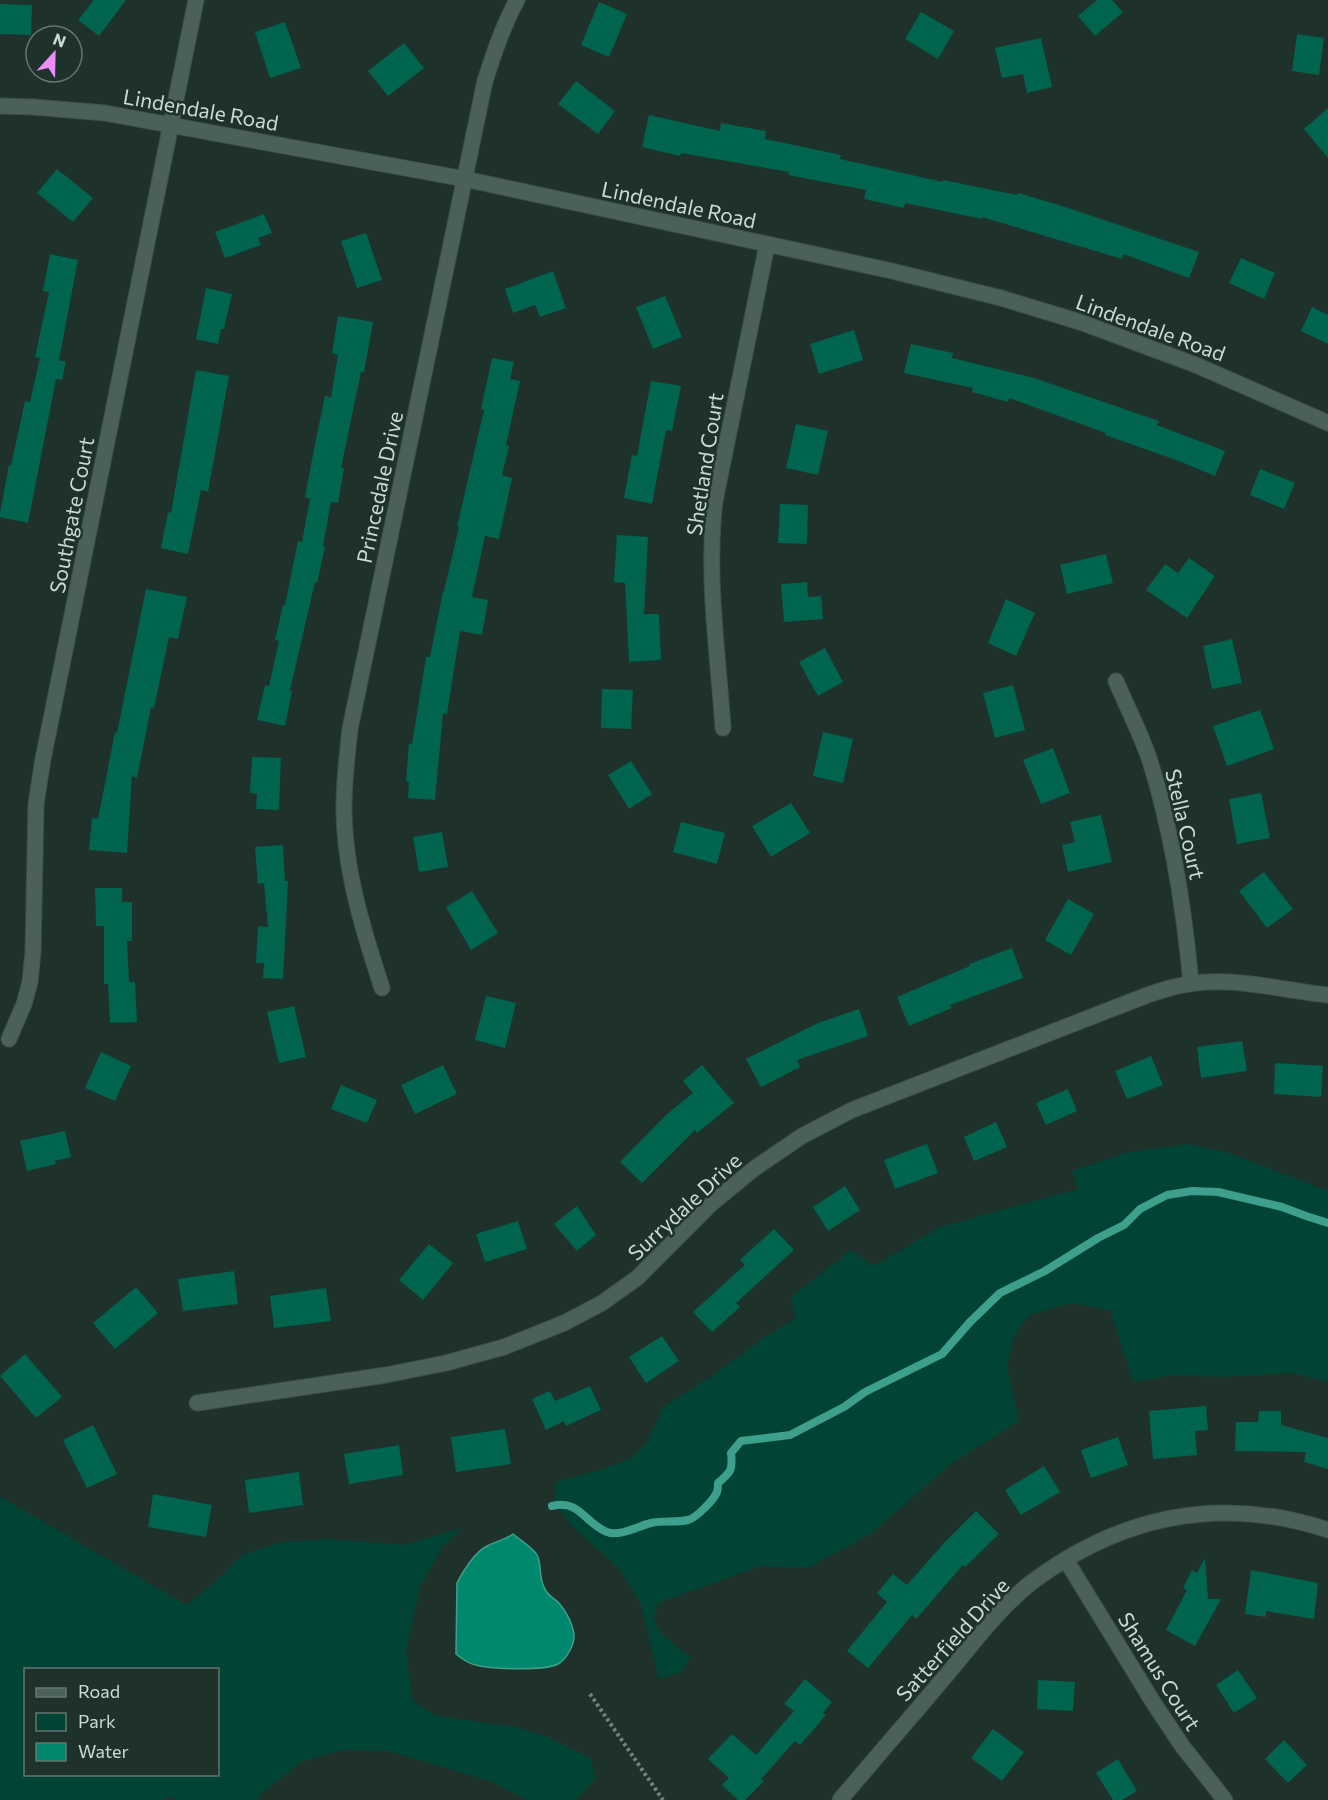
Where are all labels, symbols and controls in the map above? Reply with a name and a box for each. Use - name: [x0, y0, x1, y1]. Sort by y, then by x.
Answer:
- north arrow: [24, 24, 84, 84]
- text: N: [51, 29, 69, 51]
- street label: Lindendale Road: [121, 83, 281, 135]
- street label: Lindendale Road: [599, 175, 759, 233]
- street label: Lindendale Road: [1073, 288, 1229, 366]
- street label: Shetland Court: [680, 391, 728, 537]
- street label: Princedale Drive: [351, 409, 407, 565]
- street label: Southgate Court: [44, 435, 98, 595]
- street label: Stella Court: [1161, 766, 1211, 882]
- street label: Surrydale Drive: [622, 1147, 746, 1265]
- street label: Satterfield Drive: [890, 1572, 1014, 1706]
- street label: Shamus Court: [1114, 1607, 1206, 1735]
- legend: [24, 1668, 219, 1776]
- text: Road: [78, 1680, 120, 1702]
- text: Park: [78, 1710, 116, 1732]
- text: Water: [78, 1740, 129, 1762]

